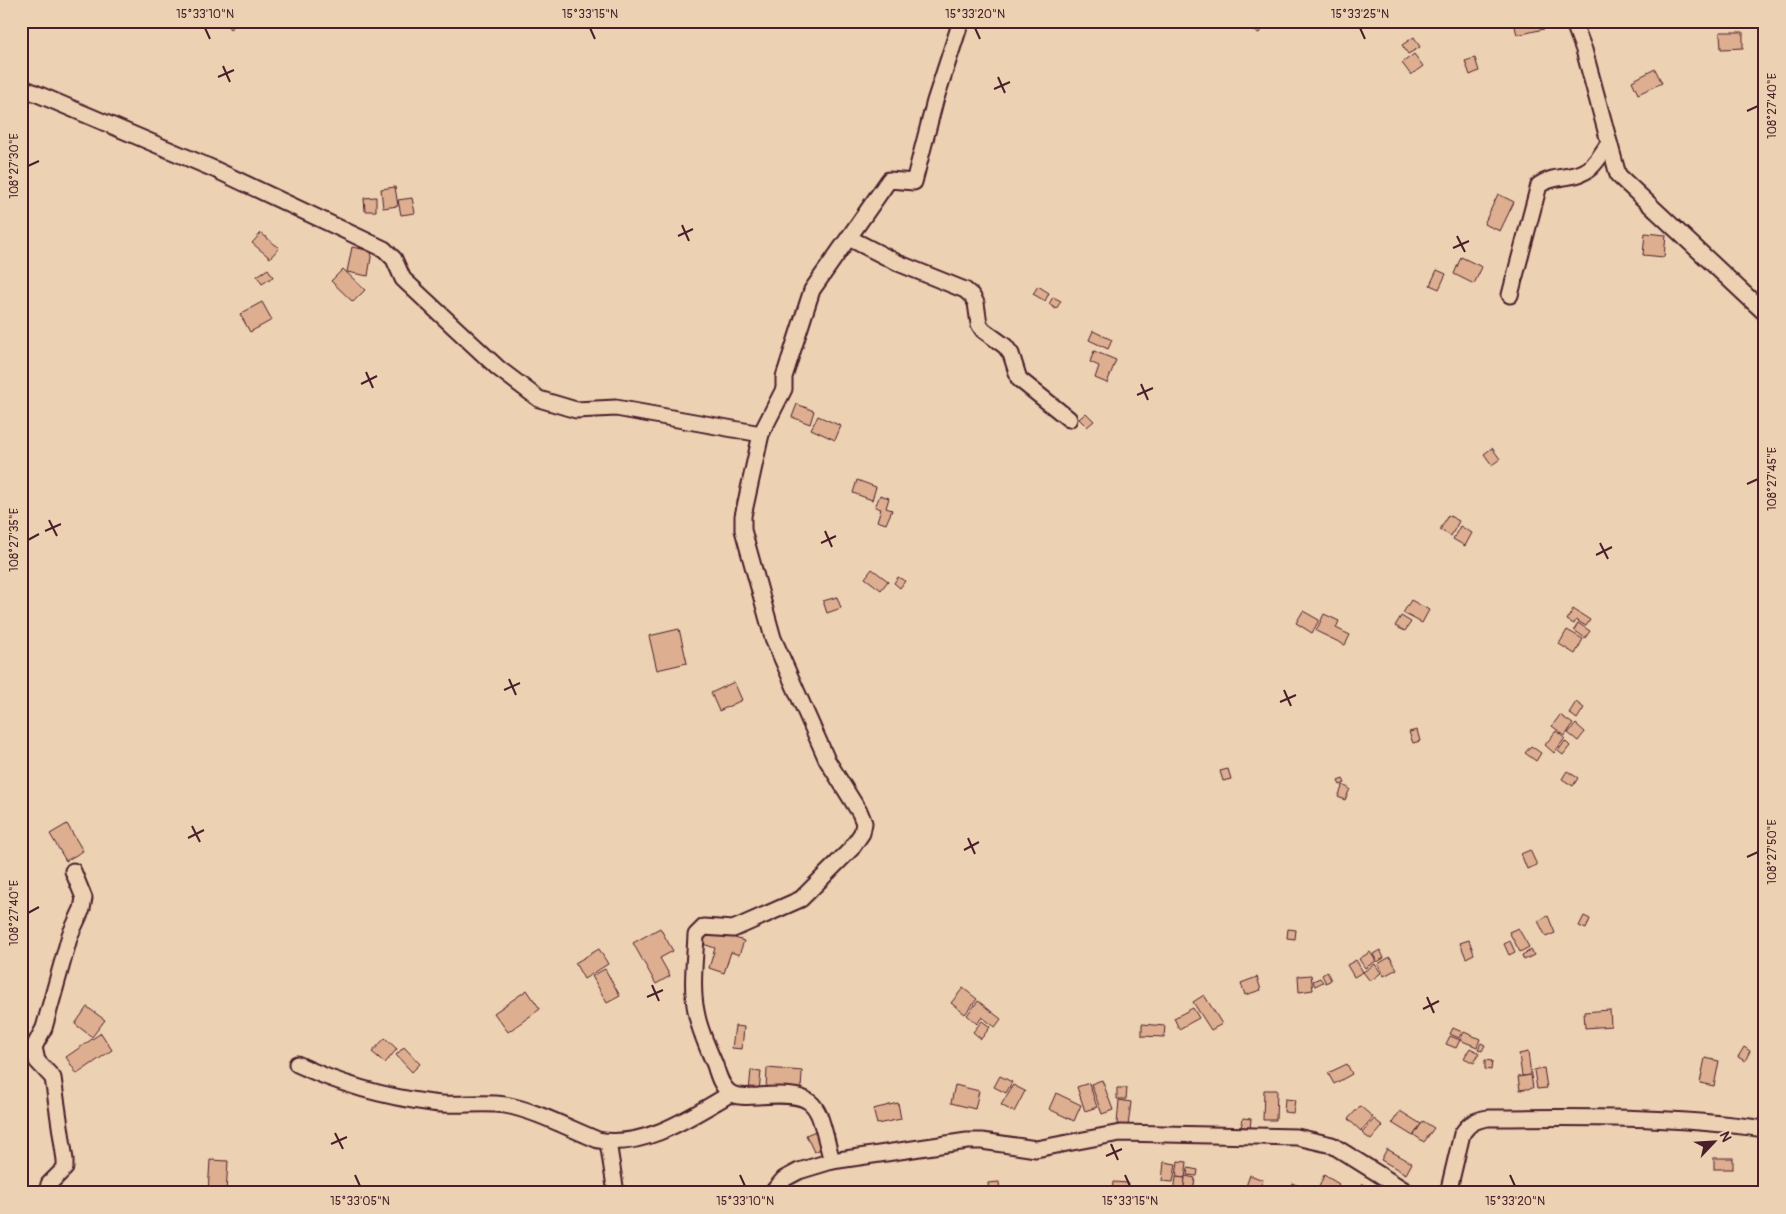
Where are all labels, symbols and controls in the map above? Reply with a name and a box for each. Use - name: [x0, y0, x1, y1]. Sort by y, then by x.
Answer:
- text: 15°33'10"N: [176, 7, 234, 22]
- text: 15°33'15"N: [562, 7, 618, 22]
- text: 15°33'20"N: [945, 7, 1005, 22]
- text: 15°33'25"N: [1331, 7, 1389, 22]
- text: 108°27'40"E: [1765, 73, 1780, 139]
- text: 108°27'30"E: [7, 133, 22, 199]
- text: 108°27'45"E: [1765, 447, 1780, 511]
- text: 108°27'35"E: [7, 508, 22, 572]
- text: 108°27'50"E: [1765, 819, 1780, 885]
- text: 108°27'40"E: [7, 880, 22, 946]
- north arrow: [1688, 1116, 1738, 1166]
- text: N: [1716, 1129, 1735, 1145]
- text: 15°33'05"N: [330, 1194, 390, 1209]
- text: 15°33'10"N: [716, 1194, 774, 1209]
- text: 15°33'15"N: [1102, 1194, 1158, 1209]
- text: 15°33'20"N: [1485, 1194, 1545, 1209]

